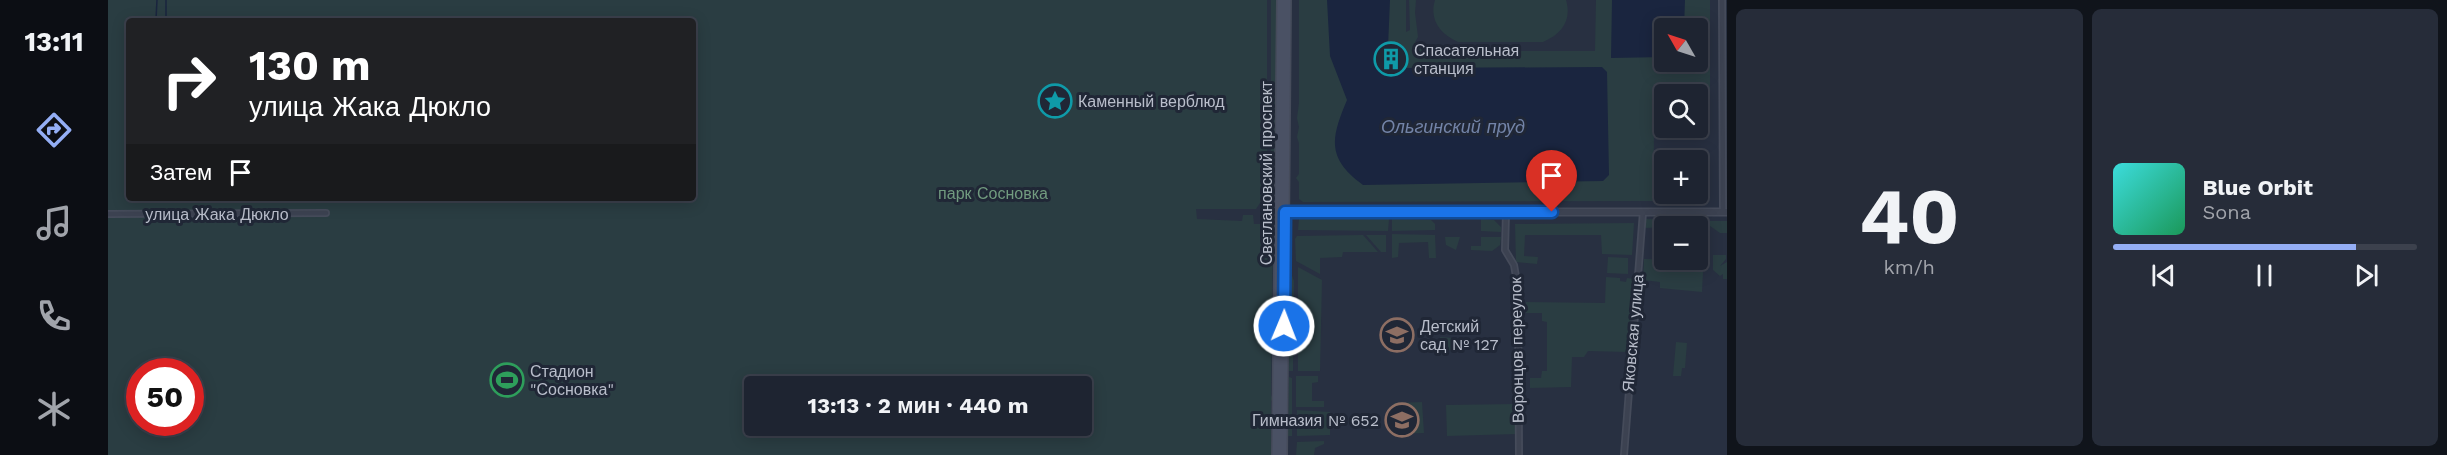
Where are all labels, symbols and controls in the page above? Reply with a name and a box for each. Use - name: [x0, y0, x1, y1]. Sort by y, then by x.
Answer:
- north arrow: [1654, 18, 1708, 72]
- map controls: [1654, 18, 1708, 270]
- text: 13:11: [24, 26, 84, 58]
- text: 130 m: [249, 41, 371, 90]
- building icon: Спасательная станция: [1373, 41, 1409, 77]
- place label: Спасательная станция: [1414, 41, 1519, 78]
- icon: right: [150, 42, 228, 120]
- street label: Светлановский проспект: [1257, 80, 1276, 265]
- place icon: Каменный верблюд: [1037, 83, 1073, 119]
- button: search: [1654, 84, 1708, 138]
- text: улица Жака Дюкло: [249, 91, 491, 123]
- place label: Каменный верблюд: [1078, 92, 1225, 111]
- icon: directions: [33, 109, 75, 151]
- water label: Ольгинский пруд: [1381, 116, 1525, 137]
- pin: [1526, 150, 1577, 212]
- button: +: [1654, 150, 1708, 204]
- icon: arrive: [224, 156, 257, 189]
- icon: arrive: [1535, 159, 1568, 192]
- text: Затем: [150, 160, 212, 185]
- text: 40: [1859, 170, 1960, 262]
- text: Blue Orbit: [2203, 175, 2313, 200]
- park label: парк Сосновка: [938, 184, 1048, 203]
- text: Sona: [2203, 200, 2251, 224]
- icon: music: [33, 202, 75, 244]
- street label: улица Жака Дюкло: [145, 205, 289, 224]
- button: −: [1654, 216, 1708, 270]
- text: km/h: [1883, 255, 1935, 279]
- icon: previous: [2147, 259, 2180, 292]
- icon: pause: [2248, 259, 2281, 292]
- icon: next: [2350, 259, 2383, 292]
- street label: Яковская улица: [1618, 273, 1648, 393]
- street label: Воронцов переулок: [1506, 276, 1528, 423]
- position arrow: [1252, 294, 1316, 358]
- icon: phone: [33, 295, 75, 337]
- school or university icon: Детский сад № 127: [1379, 317, 1415, 353]
- place label: Детский сад № 127: [1420, 317, 1499, 354]
- speed limit sign: 50: [126, 358, 204, 436]
- sports icon: Стадион "Сосновка": [489, 362, 525, 398]
- place label: Стадион "Сосновка": [530, 362, 614, 399]
- icon: climate: [33, 388, 75, 430]
- text: 13:13 · 2 мин · 440 m: [807, 393, 1029, 418]
- school or university icon: Гимназия № 652: [1384, 402, 1420, 438]
- place label: Гимназия № 652: [1252, 411, 1379, 430]

